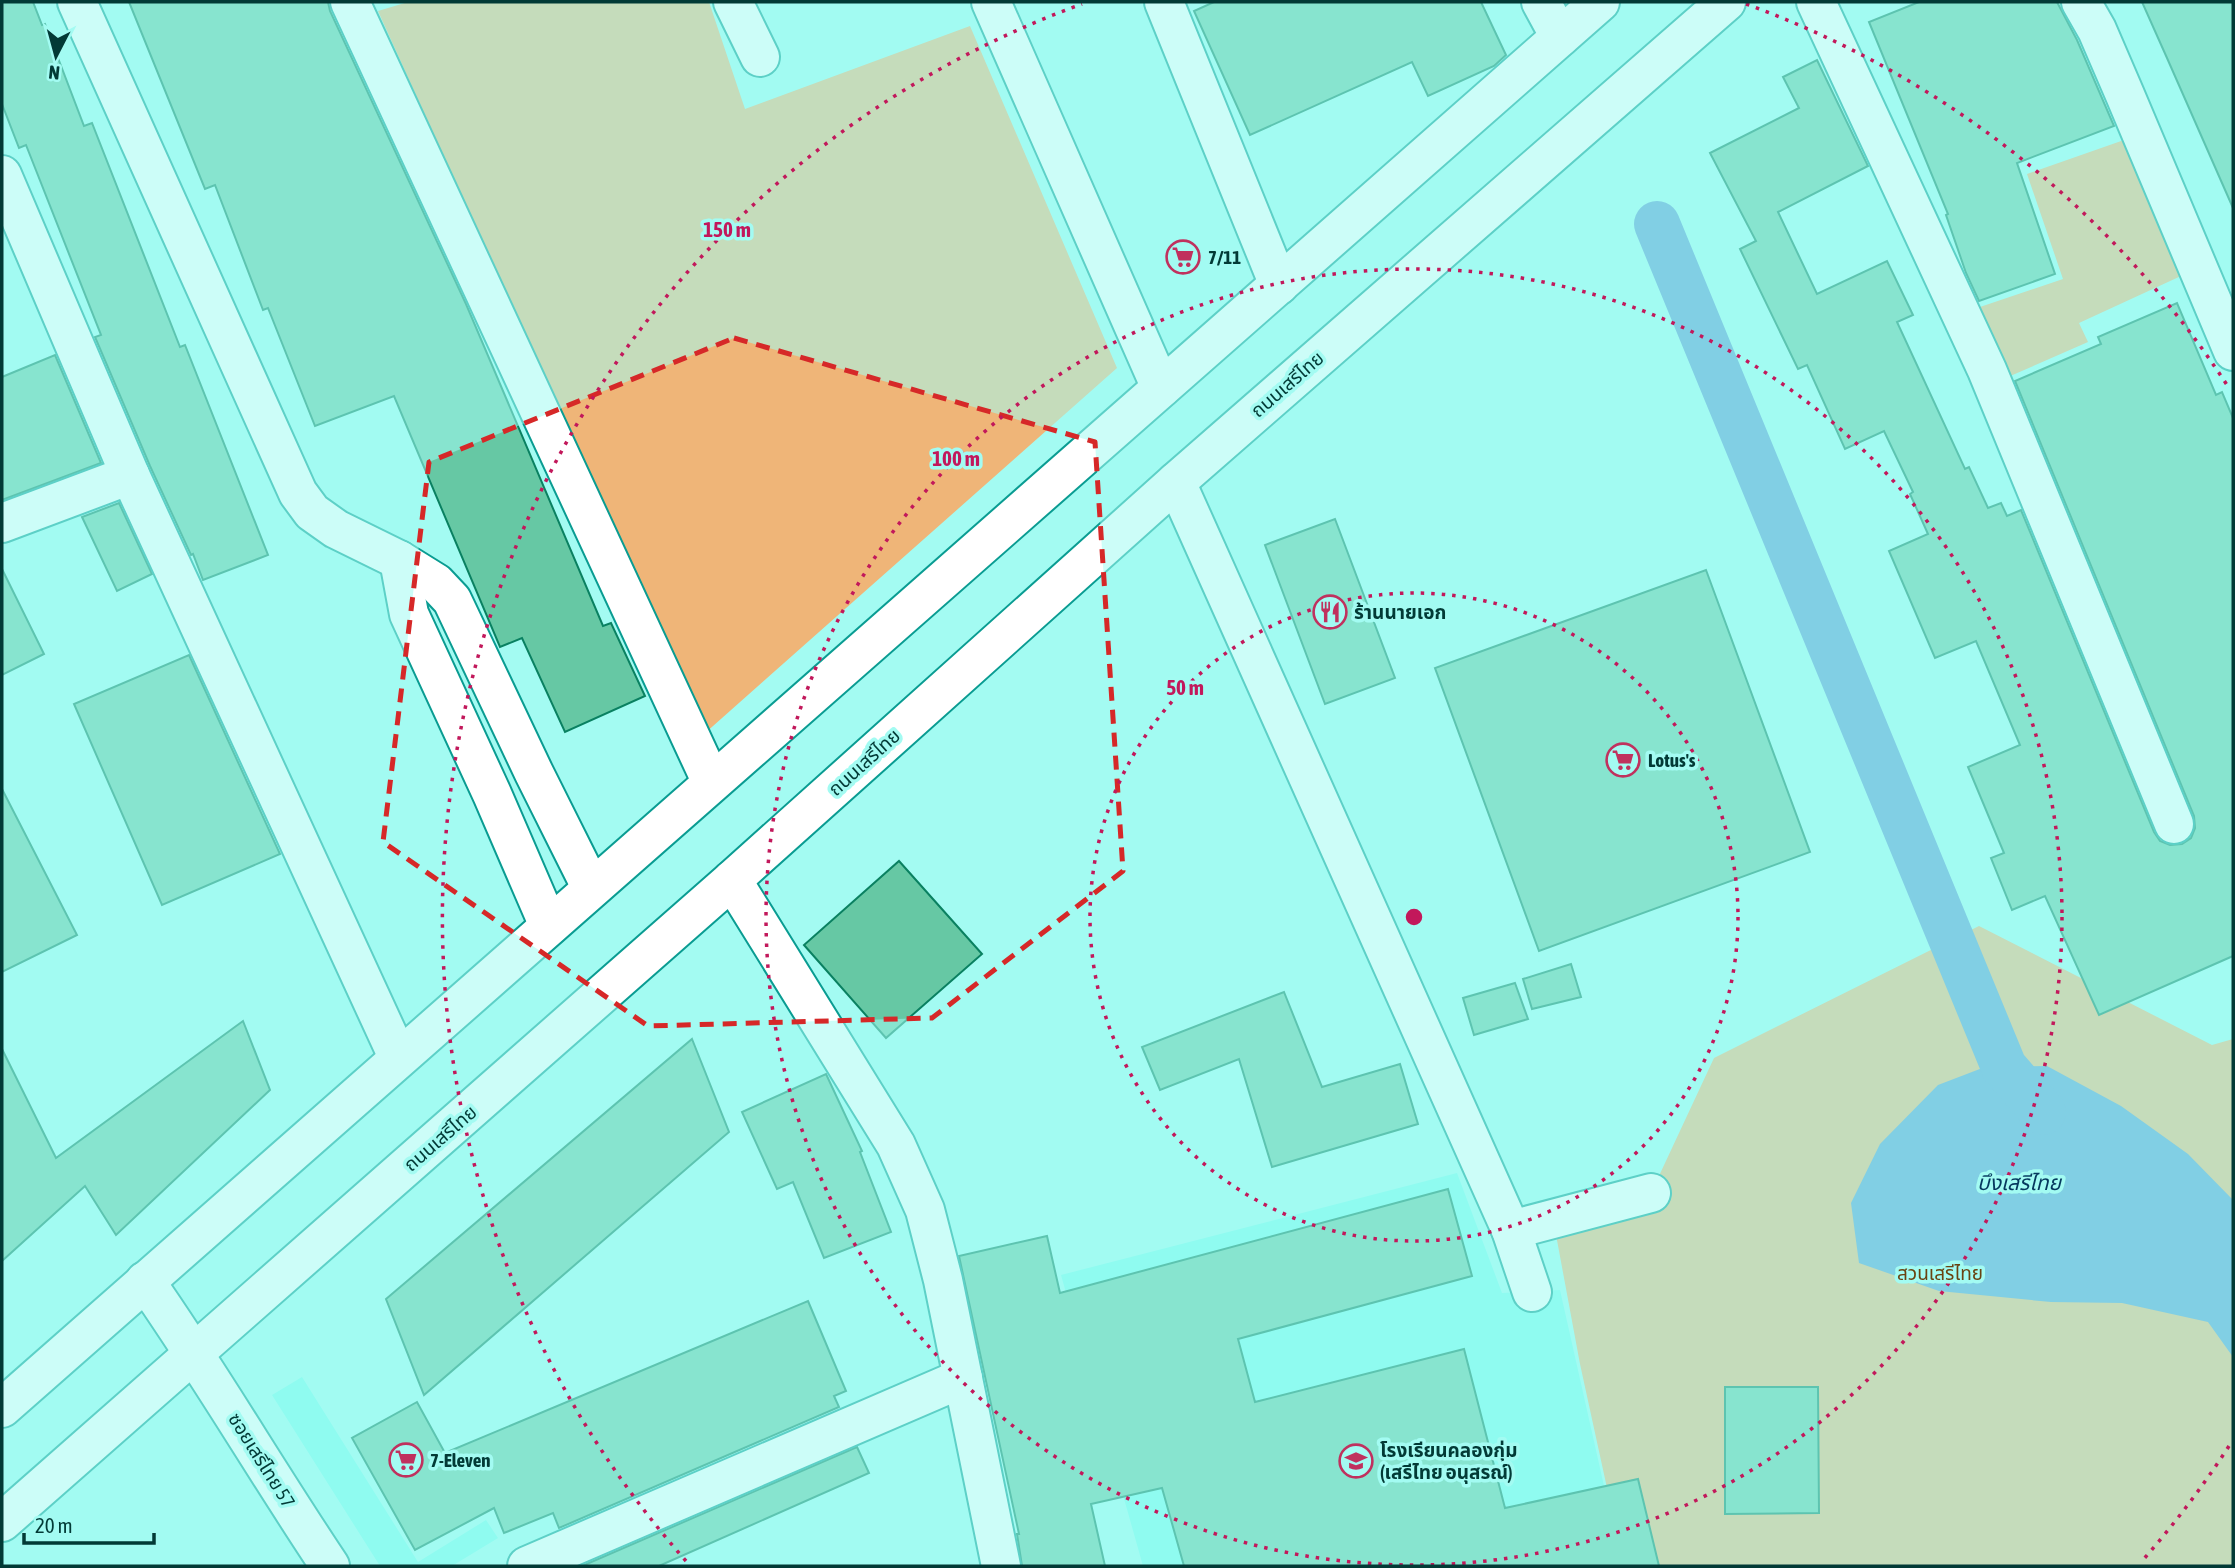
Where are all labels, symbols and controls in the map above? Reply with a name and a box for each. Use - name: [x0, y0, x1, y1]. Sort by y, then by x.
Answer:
- north arrow: [21, 21, 91, 91]
- text: N: [47, 61, 61, 84]
- text: 150 m: [703, 217, 751, 241]
- supermarket icon: 7/11: [1164, 238, 1202, 276]
- place label: 7/11: [1208, 246, 1241, 268]
- street label: ถนนเสรีไทย: [1246, 347, 1328, 421]
- text: 100 m: [932, 446, 980, 470]
- restaurant icon: ร้านนายเอก: [1311, 593, 1349, 631]
- place label: ร้านนายเอก: [1354, 601, 1446, 623]
- text: 50 m: [1166, 675, 1204, 699]
- street label: ถนนเสรีไทย: [824, 724, 904, 800]
- supermarket icon: Lotus's: [1604, 741, 1642, 779]
- place label: Lotus's: [1648, 749, 1696, 771]
- centre of rings: [1402, 905, 1426, 929]
- street label: ถนนเสรีไทย: [399, 1101, 481, 1175]
- water label: บึงเสรีไทย: [1977, 1170, 2062, 1194]
- park label: สวนเสรีไทย: [1897, 1262, 1983, 1284]
- street label: ซอยเสรีไทย 57: [224, 1409, 300, 1511]
- place label: โรงเรียนคลองกุ่ม (เสรีไทย อนุสรณ์): [1380, 1439, 1518, 1484]
- supermarket icon: 7-Eleven: [387, 1441, 425, 1479]
- school or university icon: โรงเรียนคลองกุ่ม (เสรีไทย อนุสรณ์): [1337, 1442, 1375, 1480]
- place label: 7-Eleven: [430, 1449, 491, 1471]
- scale bar: [24, 1502, 154, 1546]
- text: 20 m: [35, 1513, 73, 1537]

